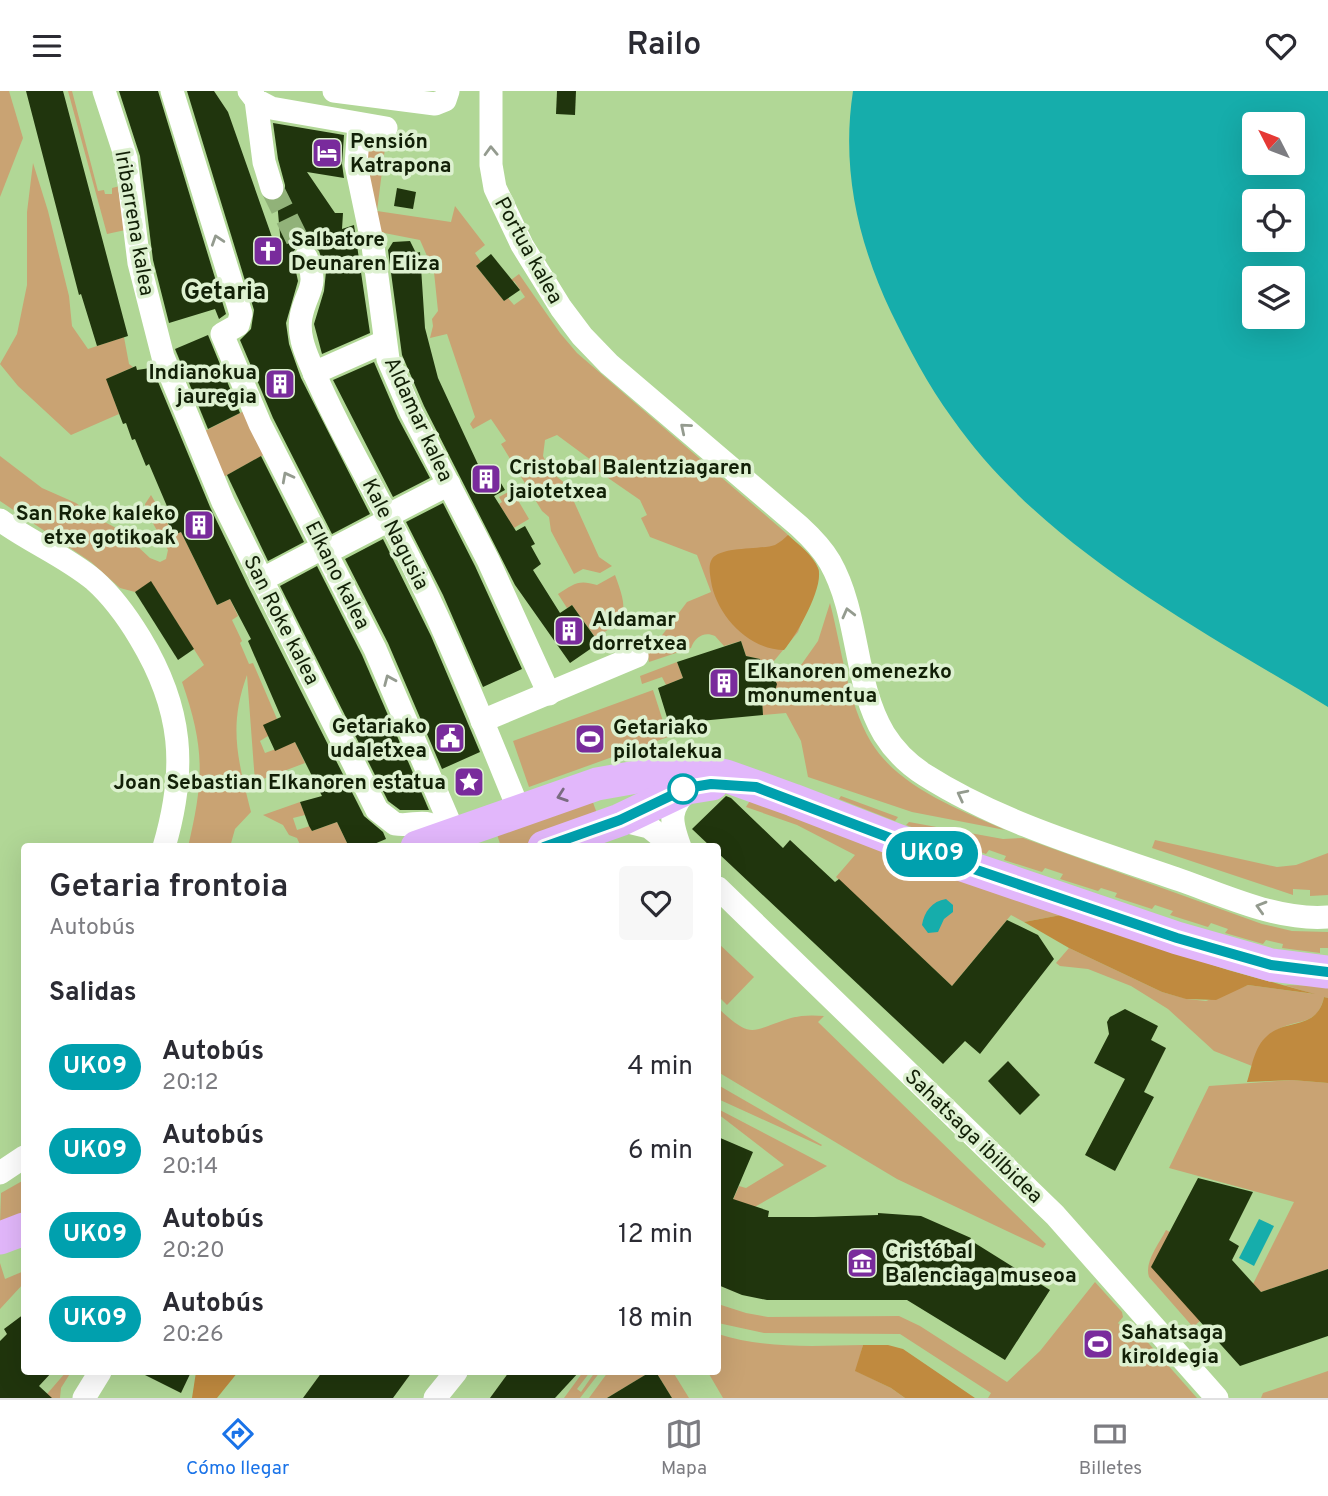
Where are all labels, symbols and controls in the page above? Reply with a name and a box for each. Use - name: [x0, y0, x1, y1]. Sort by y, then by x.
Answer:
- text: Railo: [627, 26, 701, 66]
- icon: menu: [28, 27, 66, 65]
- icon: heart: [1262, 27, 1300, 65]
- north arrow: [1242, 112, 1306, 175]
- map controls: [1242, 112, 1305, 329]
- place label: Pensión Katrapona: [350, 129, 452, 180]
- hotel icon: Pensión Katrapona: [310, 136, 344, 170]
- one-way arrow: [483, 145, 498, 156]
- street label: Iribarrena kalea: [107, 148, 160, 298]
- button: locate: [1242, 189, 1305, 252]
- street label: Portua kalea: [487, 193, 568, 309]
- place label: Salbatore Deunaren Eliza: [291, 227, 440, 278]
- church icon: Salbatore Deunaren Eliza: [251, 234, 285, 268]
- one-way arrow: [211, 235, 226, 247]
- button: layers: [1242, 266, 1305, 329]
- district label: Getaria: [184, 278, 266, 308]
- street label: Aldamar kalea: [377, 353, 458, 486]
- place label: Indianokua jauregia: [148, 360, 257, 411]
- building icon: Indianokua jauregia: [263, 367, 297, 401]
- one-way arrow: [680, 424, 693, 436]
- place label: Cristobal Balentziagaren jaiotetxea: [507, 455, 752, 506]
- building icon: Cristobal Balentziagaren jaiotetxea: [469, 462, 503, 496]
- one-way arrow: [281, 471, 295, 484]
- street label: Kale Nagusia: [355, 474, 434, 595]
- place label: San Roke kaleko etxe gotikoak: [16, 501, 176, 552]
- building icon: San Roke kaleko etxe gotikoak: [182, 508, 216, 542]
- street label: Elkano kalea: [298, 517, 376, 634]
- street label: San Roke kalea: [236, 551, 325, 690]
- place label: Aldamar dorretxea: [592, 607, 687, 658]
- one-way arrow: [842, 607, 856, 619]
- building icon: Aldamar dorretxea: [552, 614, 586, 648]
- place label: Elkanoren omenezko monumentua: [747, 659, 952, 710]
- building icon: Elkanoren omenezko monumentua: [707, 666, 741, 700]
- one-way arrow: [383, 675, 397, 687]
- place label: Getariako udaletxea: [330, 714, 427, 765]
- place label: Getariako pilotalekua: [613, 715, 722, 766]
- public building icon: Getariako udaletxea: [433, 721, 467, 755]
- sports icon: Getariako pilotalekua: [573, 722, 607, 756]
- place icon: Joan Sebastian Elkanoren estatua: [452, 765, 486, 799]
- place label: Joan Sebastian Elkanoren estatua: [113, 770, 446, 797]
- unlabelled marker: [668, 774, 698, 804]
- one-way arrow: [557, 788, 569, 802]
- one-way arrow: [957, 790, 969, 804]
- line badge: UK09: [883, 831, 981, 877]
- text: UK09: [900, 839, 964, 869]
- button: heart: [619, 866, 693, 940]
- text: Getaria frontoia: [49, 867, 288, 909]
- one-way arrow: [1255, 901, 1267, 916]
- text: Autobús: [49, 914, 135, 943]
- text: Salidas: [49, 977, 137, 1010]
- text: Autobús: [162, 1036, 264, 1069]
- text: 4 min: [627, 1051, 693, 1084]
- text: UK09: [63, 1052, 127, 1082]
- street label: Sahatsaga ibilbidea: [898, 1064, 1048, 1210]
- text: 20:12: [162, 1069, 219, 1098]
- text: Autobús: [162, 1120, 264, 1153]
- text: 6 min: [628, 1135, 693, 1168]
- text: UK09: [63, 1136, 127, 1166]
- text: 20:14: [162, 1153, 218, 1182]
- text: Autobús: [162, 1204, 264, 1237]
- text: 12 min: [618, 1219, 693, 1252]
- text: UK09: [63, 1220, 127, 1250]
- text: 20:20: [162, 1237, 225, 1266]
- place label: Cristóbal Balenciaga museoa: [885, 1239, 1077, 1290]
- museum icon: Cristóbal Balenciaga museoa: [845, 1246, 879, 1280]
- text: Autobús: [162, 1288, 264, 1321]
- text: 18 min: [618, 1303, 693, 1336]
- text: UK09: [63, 1304, 127, 1334]
- place label: Sahatsaga kiroldegia: [1121, 1320, 1223, 1371]
- text: 20:26: [162, 1321, 224, 1350]
- sports icon: Sahatsaga kiroldegia: [1081, 1327, 1115, 1361]
- tab: Cómo llegar: [186, 1415, 289, 1481]
- tab: Mapa: [661, 1415, 707, 1481]
- tab: Billetes: [1079, 1415, 1142, 1481]

